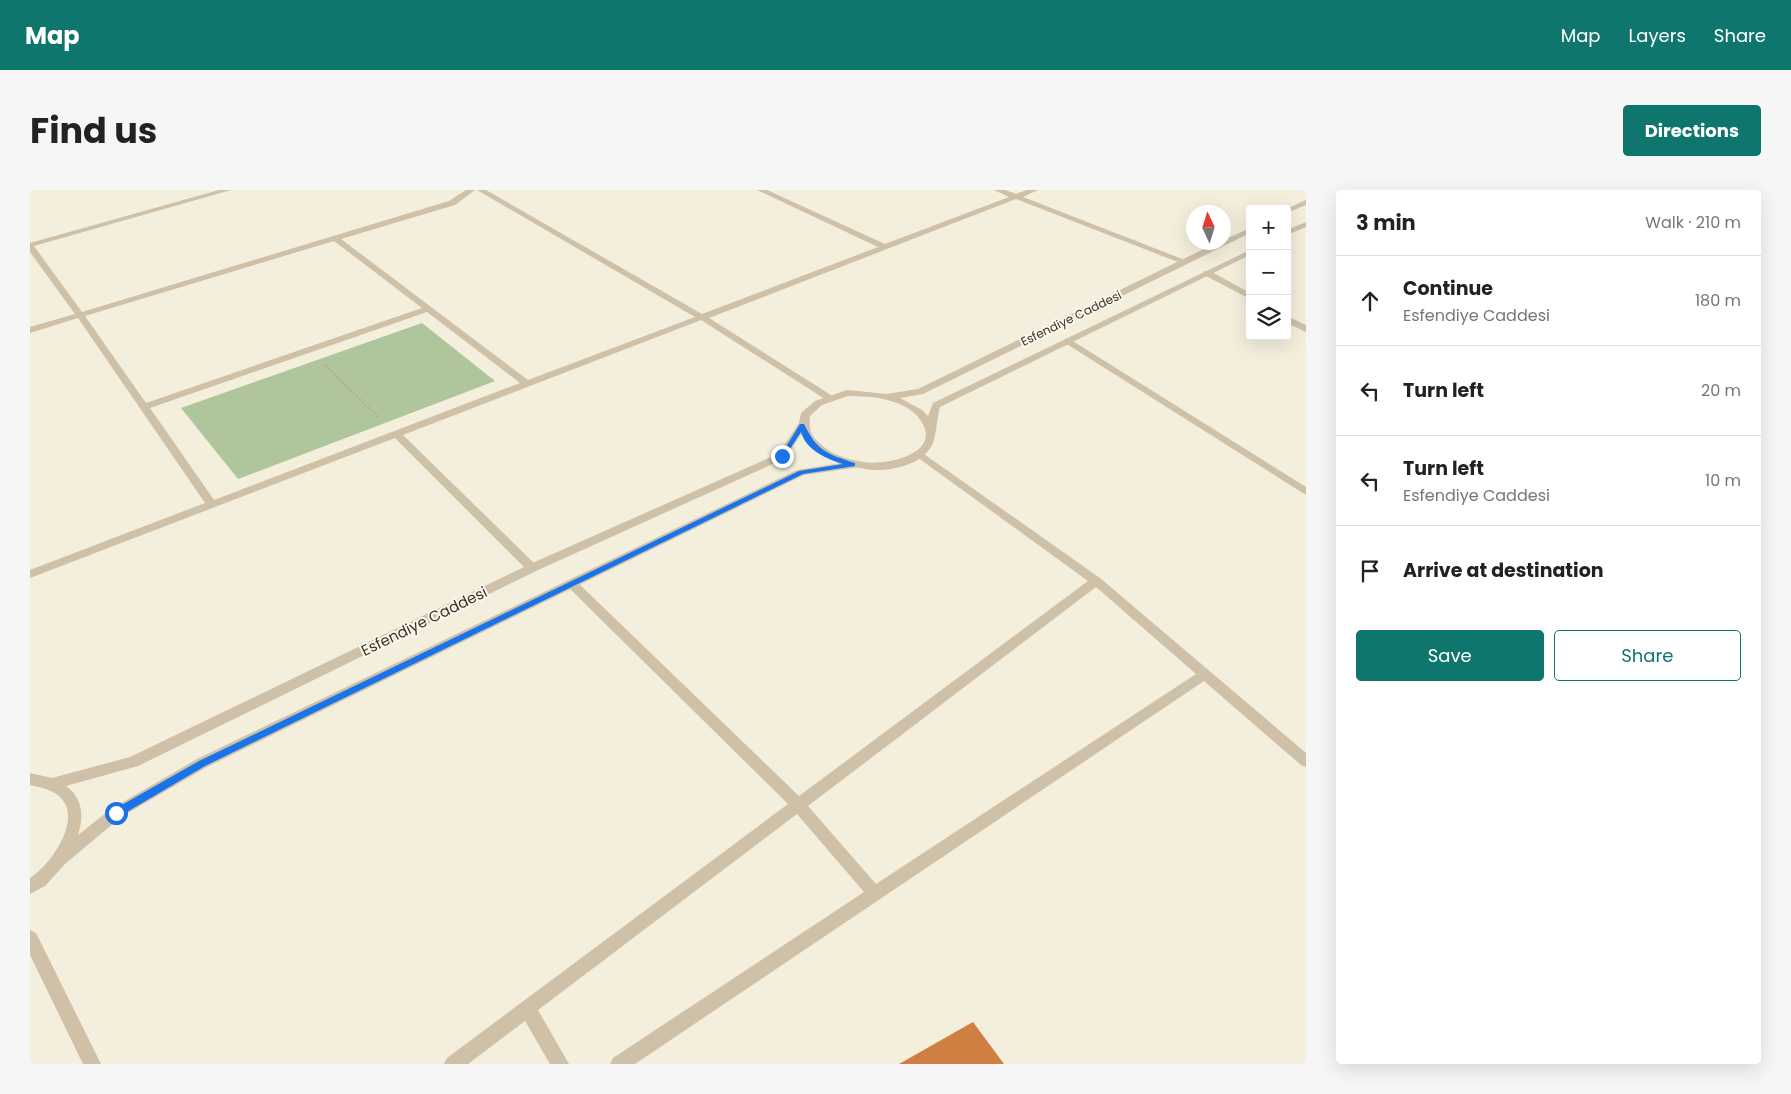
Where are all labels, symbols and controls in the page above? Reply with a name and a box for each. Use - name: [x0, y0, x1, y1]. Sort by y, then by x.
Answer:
- text: Map: [25, 19, 80, 52]
- text: Map: [1561, 23, 1601, 48]
- text: Layers: [1629, 23, 1686, 48]
- text: Share: [1714, 23, 1766, 48]
- button: Directions: [1623, 105, 1761, 156]
- text: Find us: [30, 106, 157, 155]
- north arrow: [1186, 205, 1231, 250]
- map controls: [1246, 205, 1291, 340]
- button: +: [1246, 205, 1291, 250]
- text: 3 min: [1356, 208, 1416, 237]
- text: Walk · 210 m: [1645, 211, 1741, 234]
- button: −: [1246, 250, 1291, 295]
- text: Continue: [1403, 275, 1493, 302]
- street label: Esfendiye Caddesi: [1018, 286, 1124, 350]
- icon: ahead: [1356, 287, 1384, 315]
- text: 180 m: [1695, 289, 1741, 312]
- button: layers: [1246, 295, 1291, 340]
- text: Esfendiye Caddesi: [1403, 304, 1550, 327]
- icon: left: [1356, 377, 1384, 405]
- text: Turn left: [1403, 377, 1484, 404]
- text: 20 m: [1701, 379, 1741, 402]
- route end: [771, 445, 794, 468]
- text: Turn left: [1403, 455, 1484, 482]
- icon: left: [1356, 467, 1384, 495]
- text: 10 m: [1705, 469, 1741, 492]
- text: Esfendiye Caddesi: [1403, 484, 1550, 507]
- icon: arrive: [1356, 557, 1384, 585]
- text: Arrive at destination: [1403, 557, 1604, 584]
- street label: Esfendiye Caddesi: [357, 581, 491, 661]
- button: Save: [1356, 630, 1544, 681]
- button: Share: [1554, 630, 1741, 681]
- route start: [105, 802, 128, 825]

